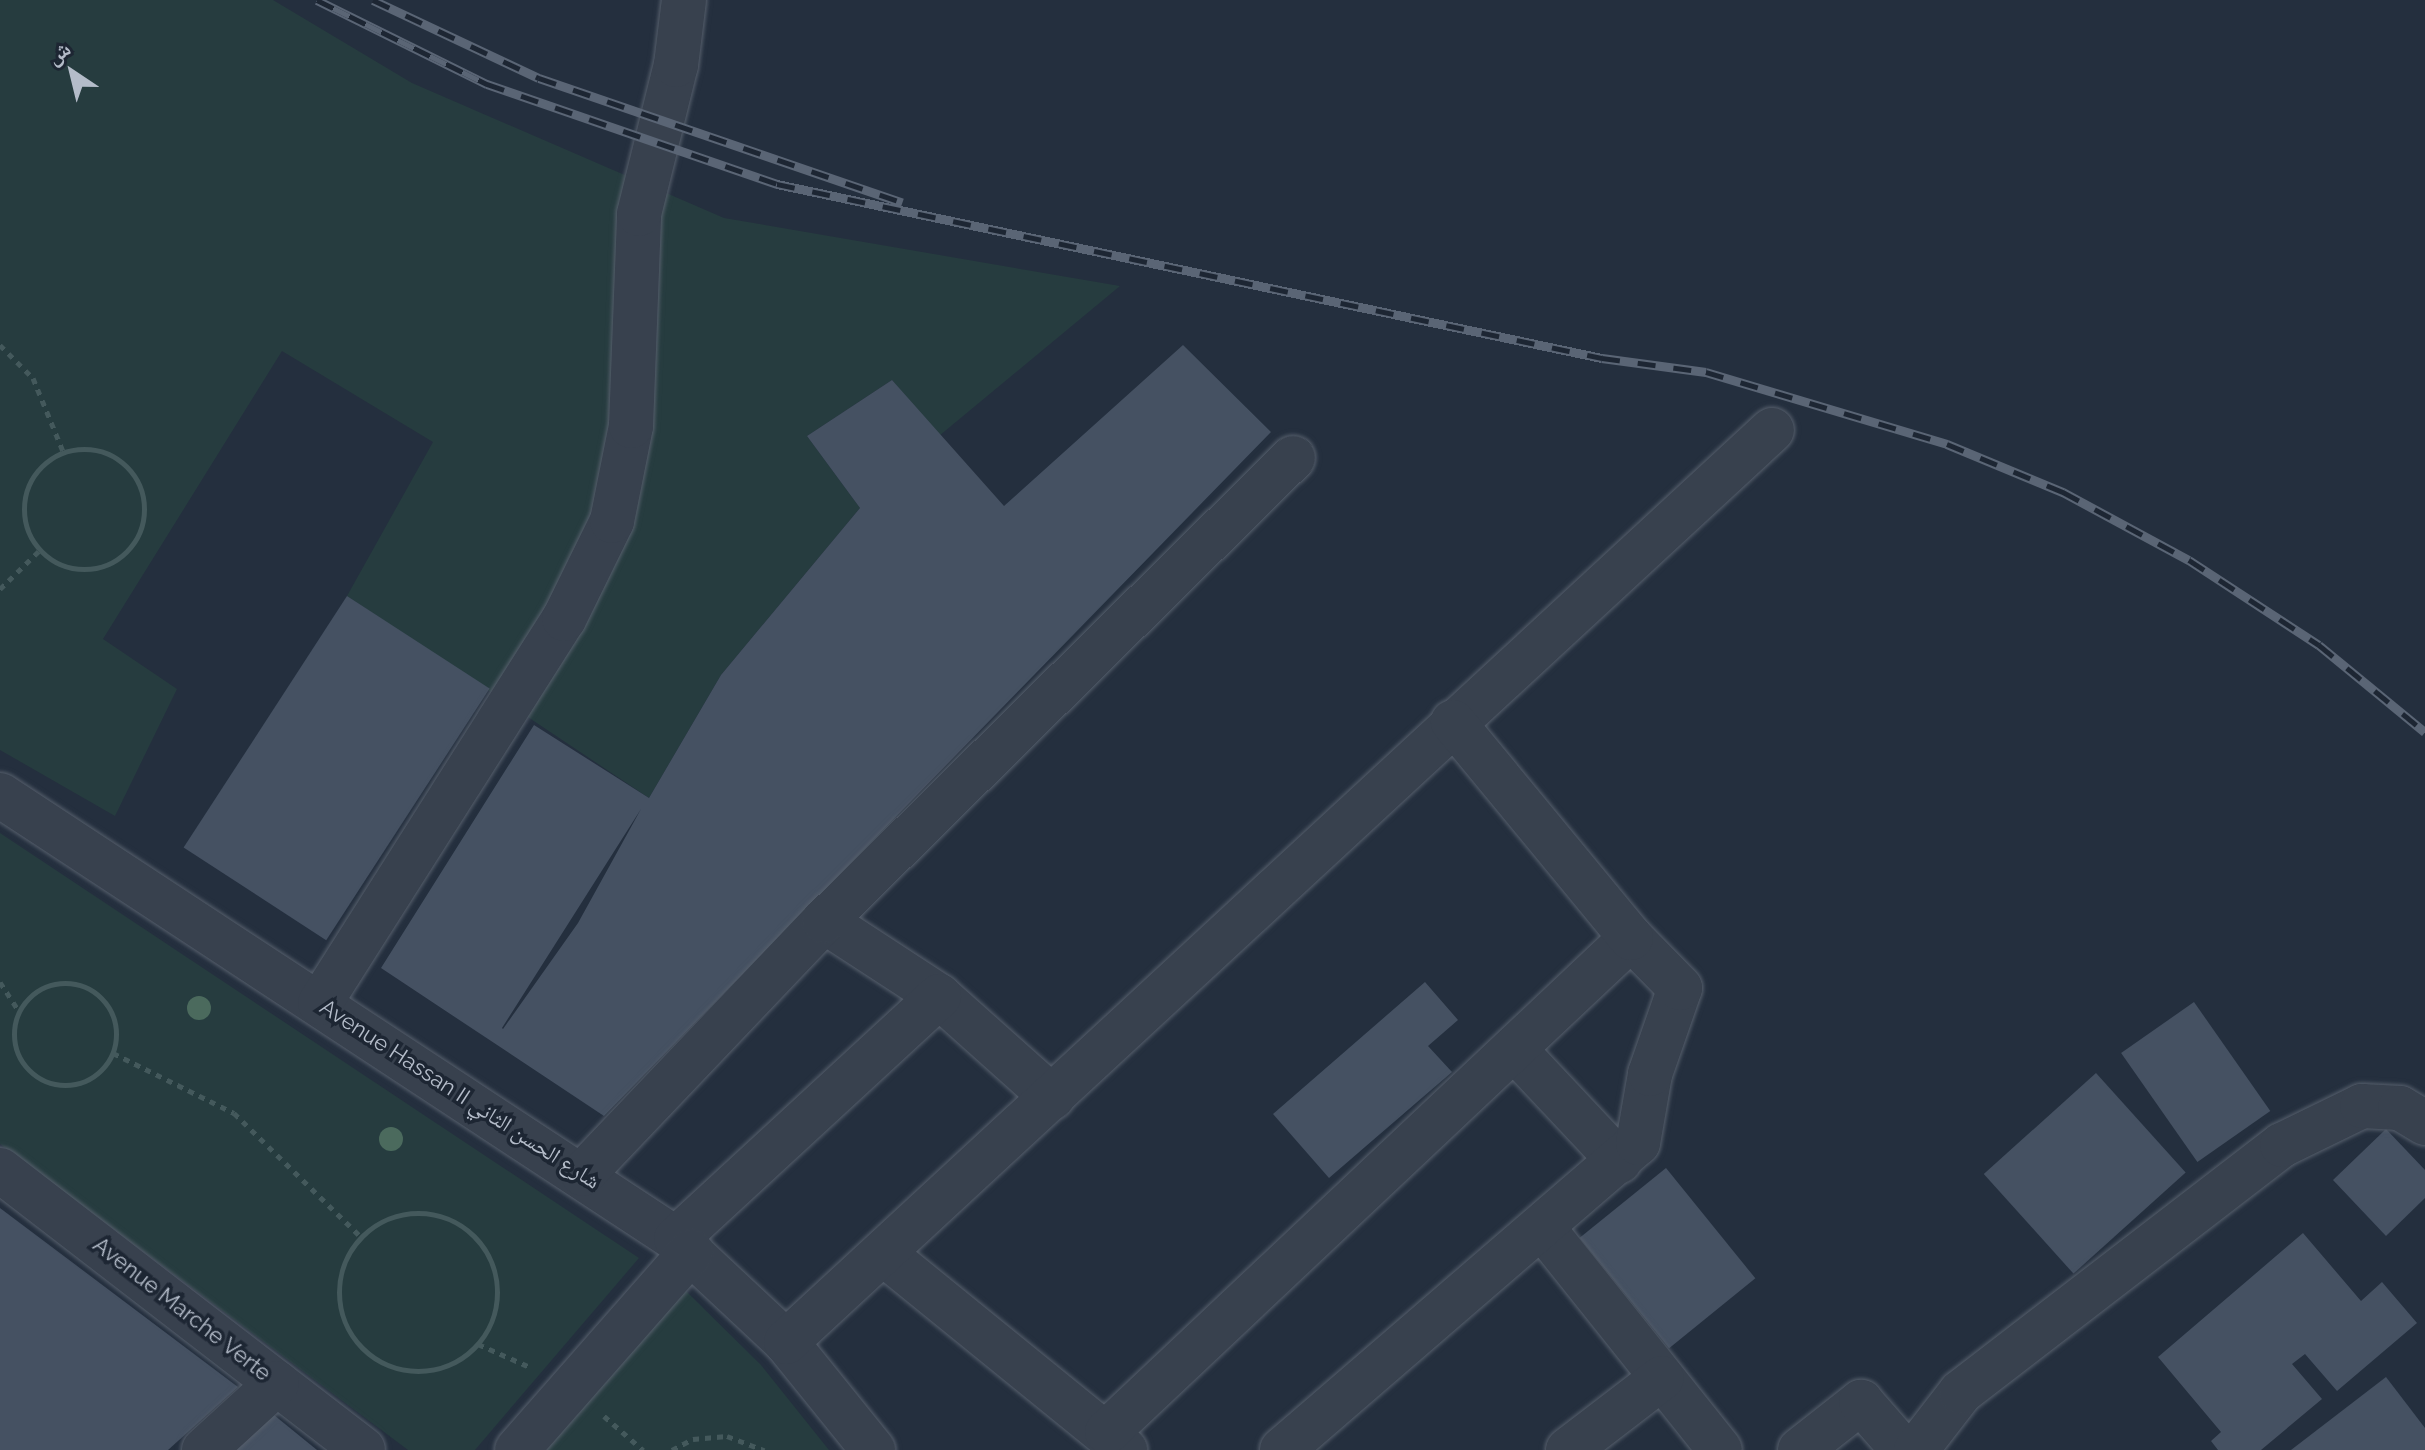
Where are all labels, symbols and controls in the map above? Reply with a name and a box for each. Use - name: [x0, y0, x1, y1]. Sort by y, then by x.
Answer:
- north arrow: [32, 32, 112, 112]
- text: ش: [41, 35, 75, 70]
- street label: Avenue Hassan II شارع الحسن الثاني: [315, 993, 605, 1195]
- street label: Avenue Marche Verte: [88, 1231, 276, 1387]

